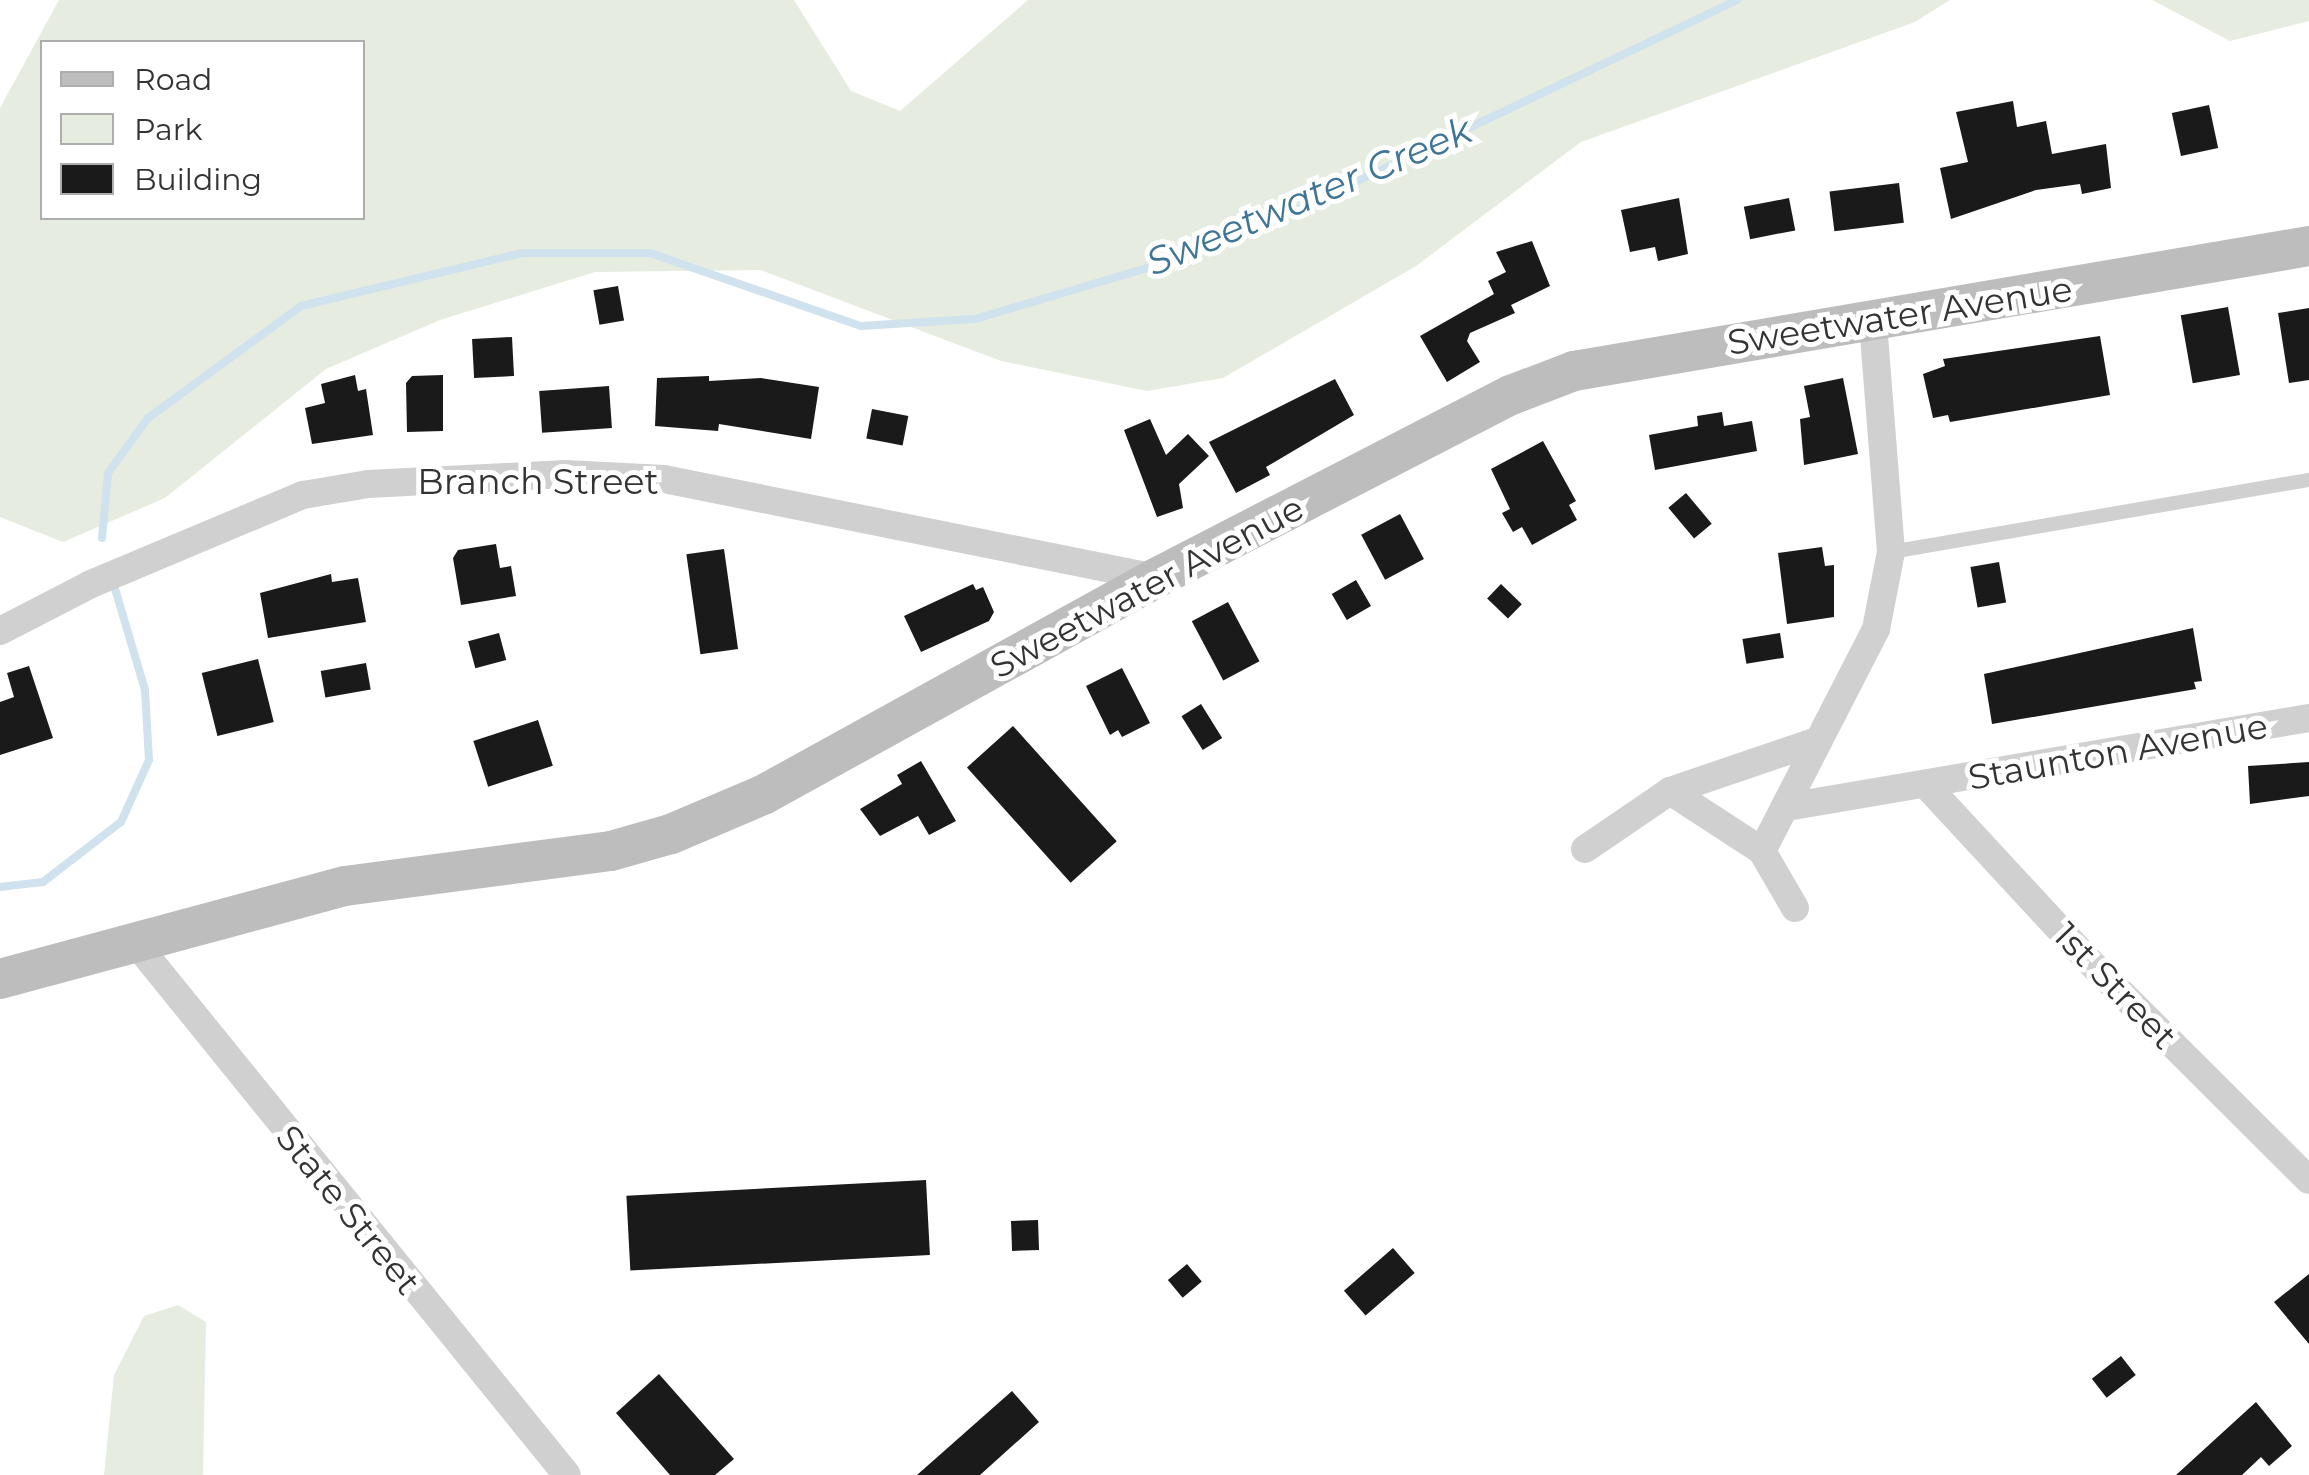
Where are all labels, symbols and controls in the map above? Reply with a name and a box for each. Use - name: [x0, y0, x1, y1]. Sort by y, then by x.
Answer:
- legend: [40, 40, 365, 220]
- text: Road: [134, 61, 212, 98]
- water label: Sweetwater Creek: [1140, 107, 1478, 285]
- text: Park: [134, 111, 203, 148]
- text: Building: [134, 161, 262, 198]
- street label: Sweetwater Avenue: [1725, 268, 2075, 364]
- street label: Branch Street: [417, 461, 659, 503]
- street label: Sweetwater Avenue: [983, 487, 1311, 687]
- street label: Staunton Avenue: [1965, 705, 2271, 799]
- street label: 1st Street: [2045, 914, 2185, 1058]
- street label: State Street: [267, 1117, 429, 1303]

